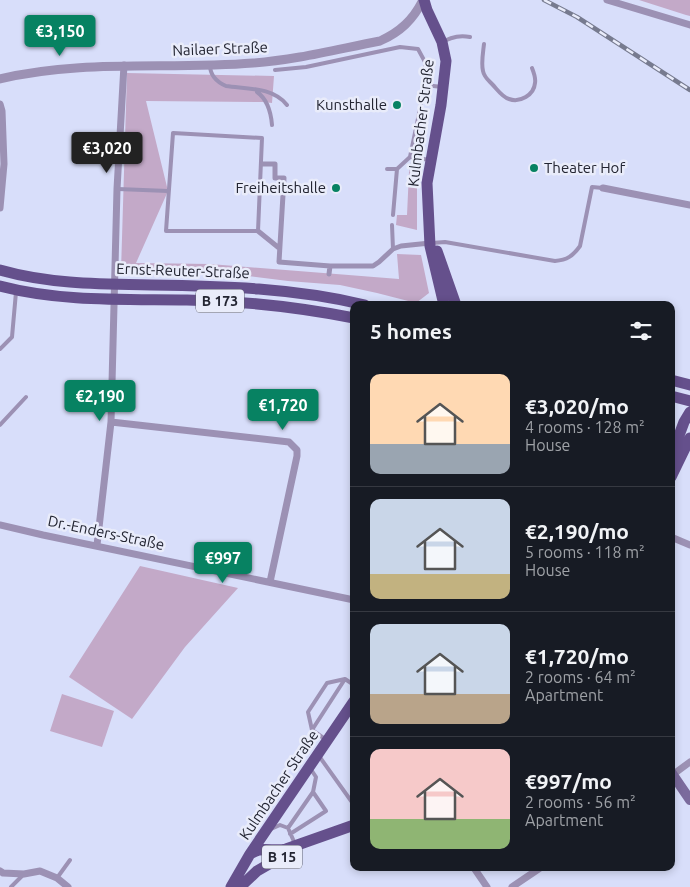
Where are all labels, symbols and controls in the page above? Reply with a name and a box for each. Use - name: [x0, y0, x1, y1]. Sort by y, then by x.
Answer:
- pin: €3,150: [19, 15, 101, 57]
- text: €3,150: [35, 22, 85, 40]
- street label: Nailaer Straße: [172, 38, 268, 59]
- street label: Kulmbacher Straße: [404, 58, 437, 188]
- place label: Kunsthalle: [316, 96, 387, 113]
- marker: Kunsthalle: [391, 99, 403, 111]
- pin: €3,020: [66, 132, 148, 174]
- text: €3,020: [82, 139, 132, 157]
- place label: Theater Hof: [544, 159, 625, 176]
- marker: Theater Hof: [528, 162, 540, 174]
- place label: Freiheitshalle: [235, 179, 326, 196]
- marker: Freiheitshalle: [330, 182, 342, 194]
- street label: Ernst-Reuter-Straße: [116, 260, 250, 281]
- road number: B 173: [196, 290, 244, 312]
- icon: filters: [627, 317, 655, 345]
- text: 5 homes: [370, 319, 452, 343]
- pin: €2,190: [59, 380, 141, 422]
- text: €2,190: [75, 387, 125, 405]
- pin: €1,720: [242, 388, 324, 431]
- icon: home: [410, 394, 470, 454]
- text: €3,020/mo: [525, 394, 629, 418]
- text: €1,720: [258, 396, 308, 414]
- text: 4 rooms · 128 m²: [525, 418, 645, 436]
- text: House: [525, 436, 570, 454]
- street label: Dr.-Enders-Straße: [46, 512, 166, 553]
- icon: home: [410, 519, 470, 579]
- text: €2,190/mo: [525, 519, 629, 543]
- pin: €997: [193, 542, 253, 584]
- text: 5 rooms · 118 m²: [525, 543, 645, 561]
- text: €997: [205, 549, 241, 567]
- text: House: [525, 561, 570, 579]
- icon: home: [410, 644, 470, 704]
- text: €1,720/mo: [525, 644, 629, 668]
- text: 2 rooms · 64 m²: [525, 668, 636, 686]
- text: Apartment: [525, 686, 603, 704]
- street label: Kulmbacher Straße: [236, 727, 322, 843]
- icon: home: [410, 769, 470, 829]
- text: €997/mo: [525, 769, 612, 793]
- text: 2 rooms · 56 m²: [525, 793, 636, 811]
- text: Apartment: [525, 811, 603, 829]
- road number: B 15: [262, 846, 302, 869]

